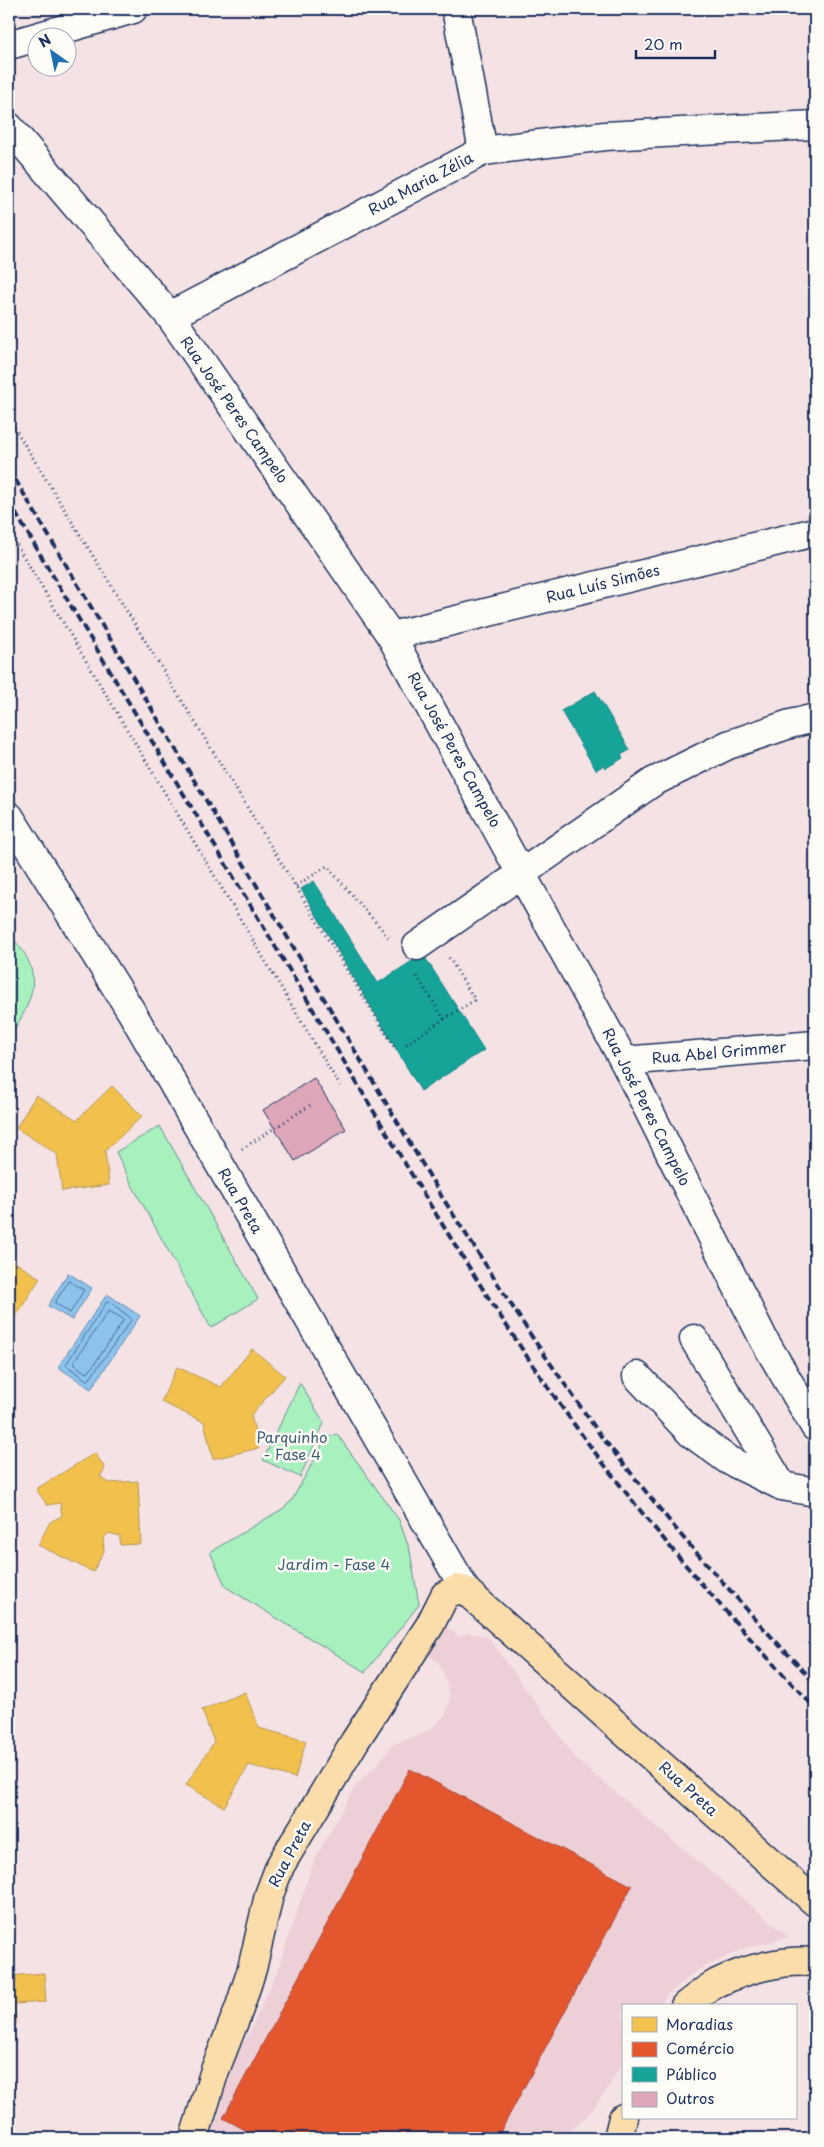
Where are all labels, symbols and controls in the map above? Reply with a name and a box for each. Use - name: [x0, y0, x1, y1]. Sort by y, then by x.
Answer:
- north arrow: [28, 28, 78, 78]
- scale bar: [636, 28, 715, 60]
- text: N: [34, 29, 55, 53]
- text: 20 m: [644, 32, 683, 55]
- street label: Rua Maria Zélia: [364, 145, 477, 220]
- street label: Rua José Peres Campelo: [176, 331, 295, 487]
- street label: Rua Luís Simões: [543, 557, 662, 608]
- street label: Rua José Peres Campelo: [403, 667, 508, 831]
- street label: Rua José Peres Campelo: [597, 1023, 697, 1189]
- street label: Rua Abel Grimmer: [651, 1034, 787, 1069]
- street label: Rua Preta: [213, 1163, 270, 1238]
- park label: Parquinho - Fase 4: [256, 1425, 328, 1465]
- park label: Jardim - Fase 4: [278, 1552, 390, 1575]
- street label: Rua Preta: [654, 1755, 724, 1821]
- street label: Rua Preta: [261, 1815, 316, 1891]
- legend: [622, 2004, 796, 2120]
- text: Moradias: [666, 2012, 733, 2035]
- text: Comércio: [666, 2036, 734, 2059]
- text: Público: [666, 2062, 717, 2085]
- text: Outros: [666, 2086, 714, 2109]

